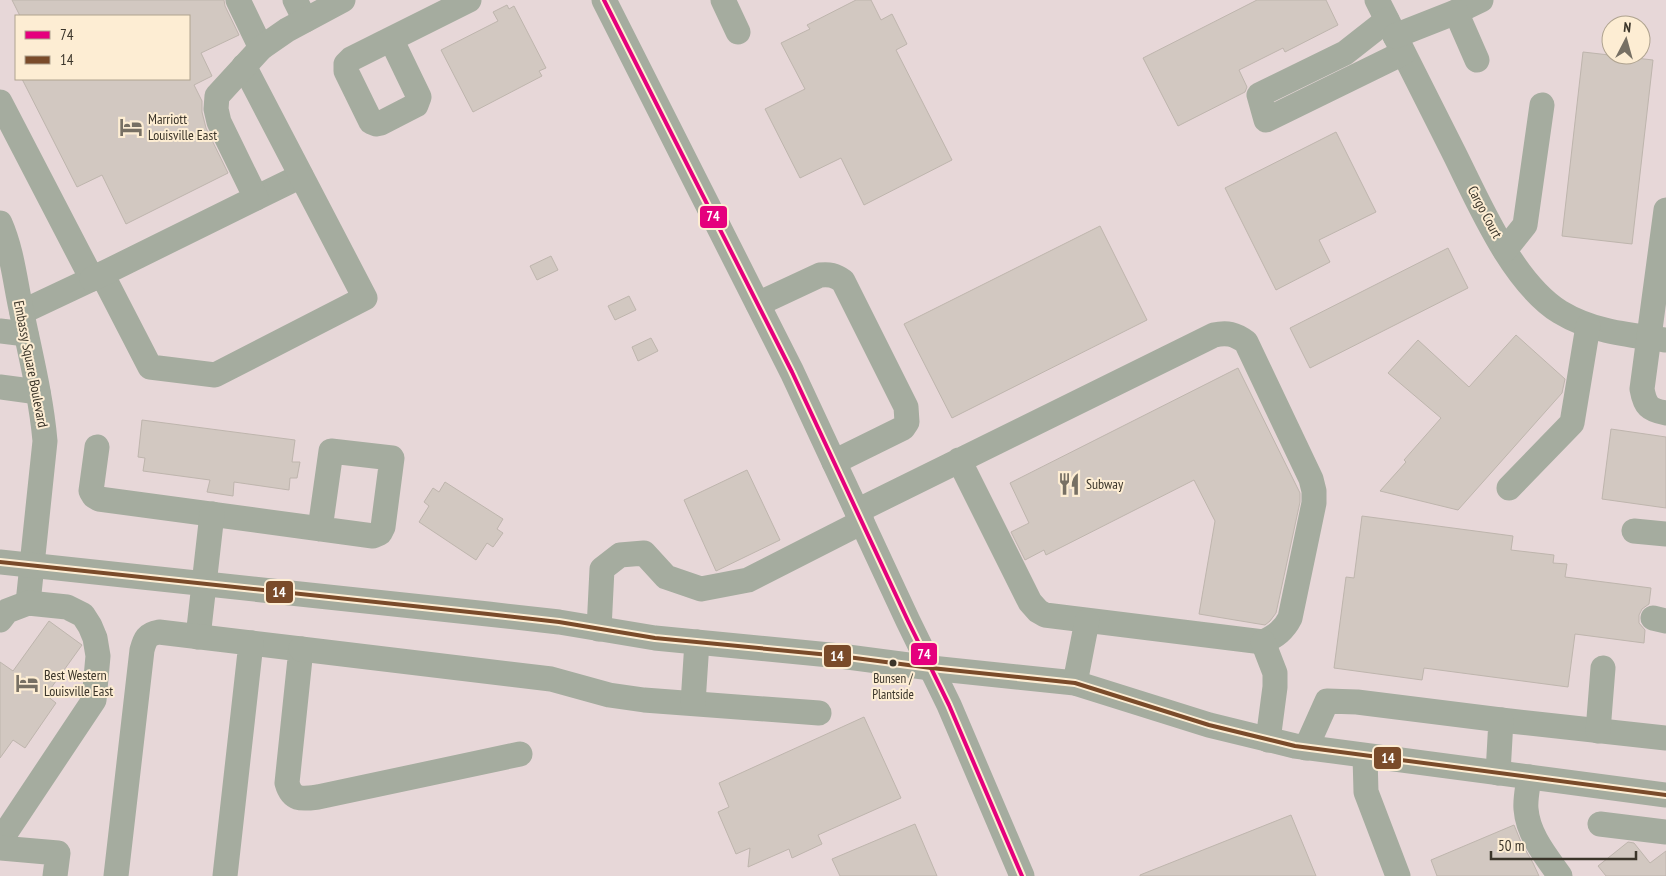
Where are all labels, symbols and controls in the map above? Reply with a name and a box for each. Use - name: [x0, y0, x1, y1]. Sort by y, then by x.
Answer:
- legend: [15, 15, 190, 80]
- north arrow: [1601, 15, 1651, 65]
- text: N: [1623, 18, 1632, 36]
- text: 74: [60, 25, 74, 44]
- text: 14: [60, 50, 74, 69]
- place label: Marriott Louisville East: [148, 110, 217, 144]
- hotel icon: Marriott Louisville East: [118, 114, 144, 140]
- street label: Cargo Court: [1464, 183, 1506, 241]
- line badge: 74: [699, 205, 728, 229]
- text: 74: [706, 207, 720, 225]
- street label: Embassy Square Boulevard: [10, 299, 52, 429]
- restaurant icon: Subway: [1056, 471, 1082, 497]
- place label: Subway: [1086, 475, 1124, 493]
- line badge: 14: [265, 580, 294, 604]
- text: 14: [272, 583, 286, 601]
- line badge: 74: [910, 642, 938, 666]
- line badge: 14: [823, 644, 852, 668]
- text: 74: [917, 645, 931, 663]
- text: 14: [830, 647, 844, 665]
- marker: Bunsen / Plantside: [888, 658, 898, 668]
- place label: Best Western Louisville East: [44, 666, 113, 700]
- hotel icon: Best Western Louisville East: [14, 670, 40, 696]
- place label: Bunsen / Plantside: [872, 670, 914, 703]
- line badge: 14: [1373, 746, 1402, 770]
- text: 14: [1381, 749, 1395, 767]
- scale bar: [1491, 828, 1636, 860]
- text: 50 m: [1498, 836, 1524, 855]

